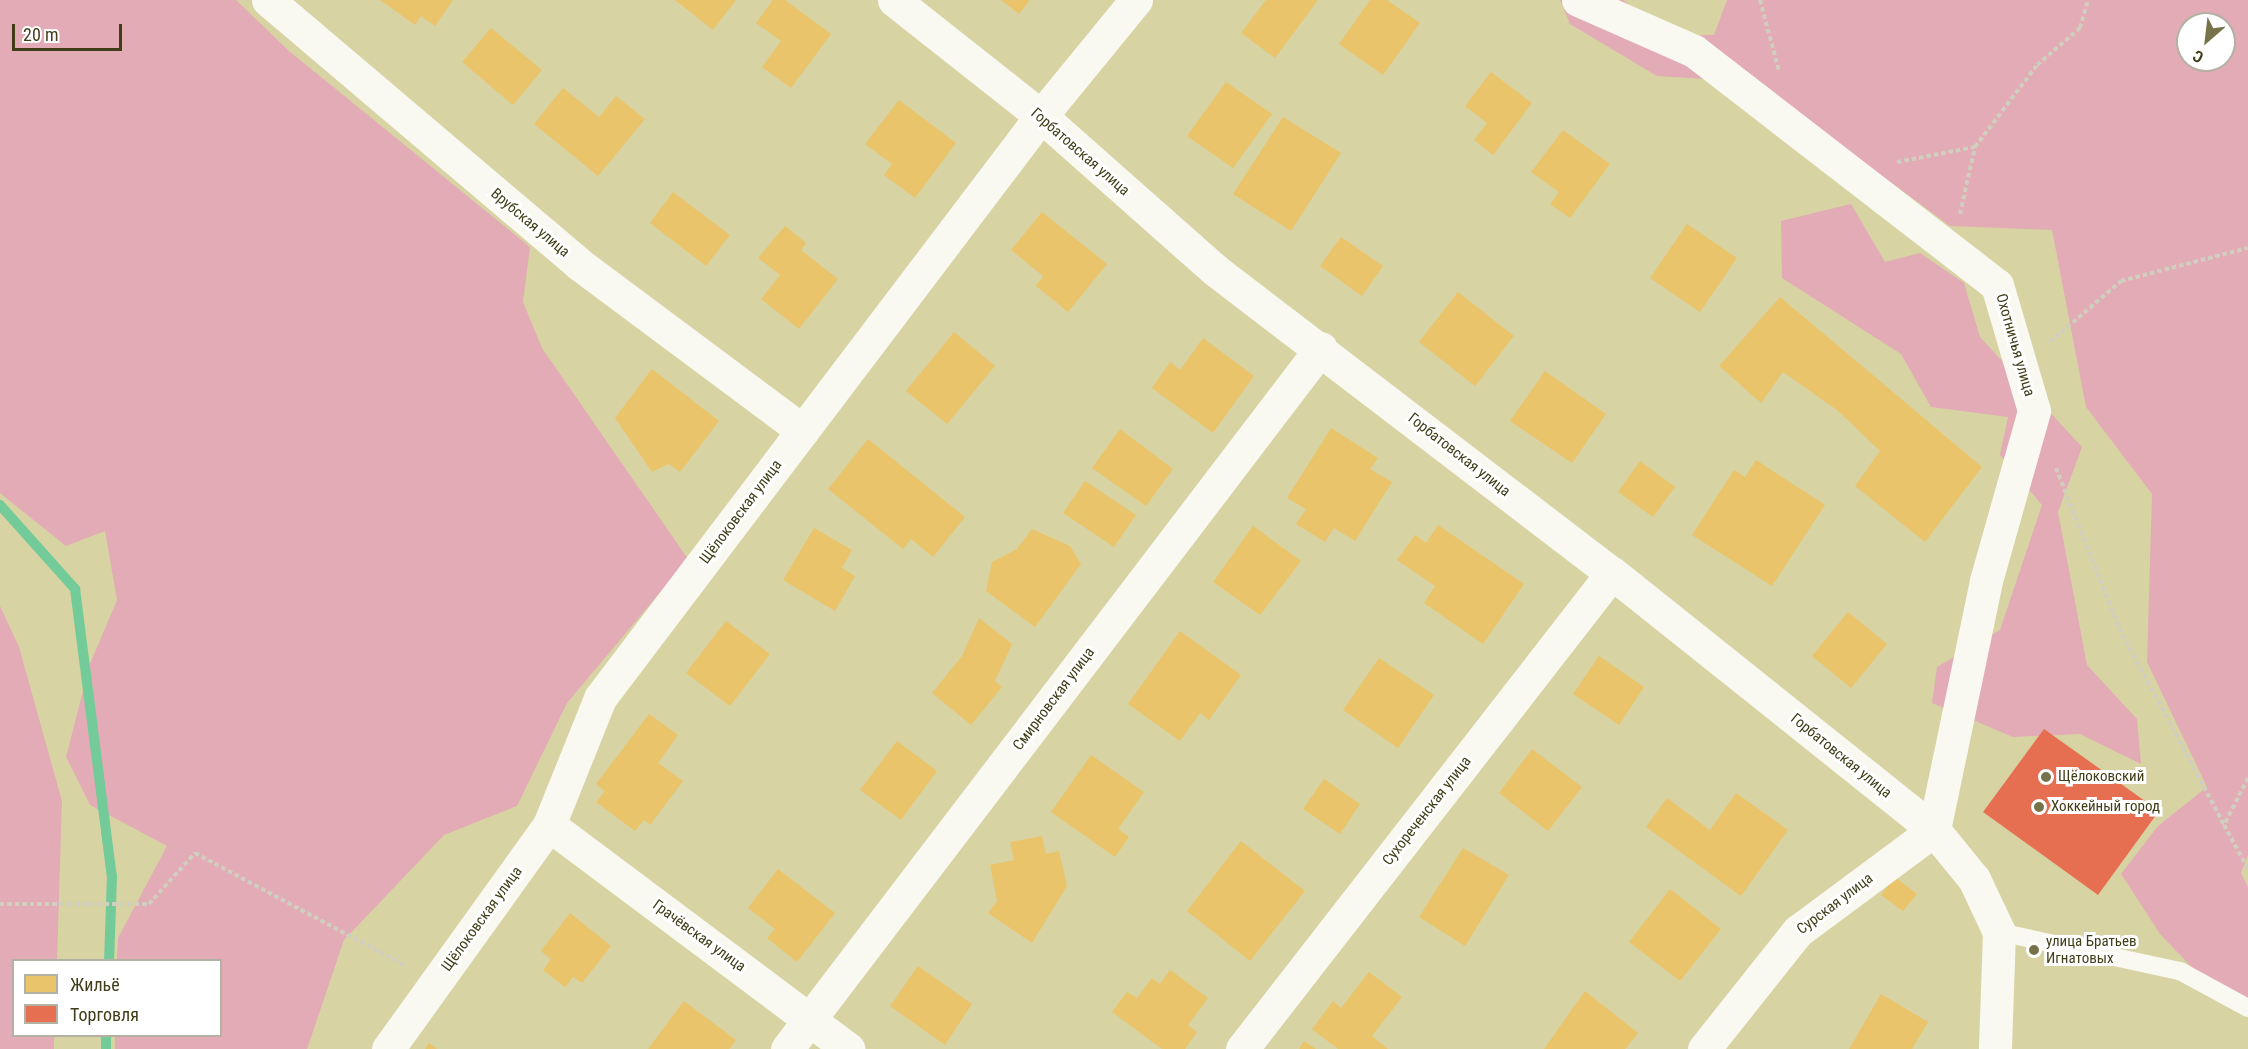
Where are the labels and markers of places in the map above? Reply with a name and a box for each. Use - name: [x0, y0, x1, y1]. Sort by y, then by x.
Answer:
- place label: Щёлоковский: [2058, 768, 2144, 786]
- marker: Щёлоковский: [2039, 770, 2053, 784]
- place label: Хоккейный город: [2051, 798, 2160, 816]
- marker: Хоккейный город: [2032, 800, 2046, 814]
- place label: улица Братьев Игнатовых: [2046, 932, 2137, 967]
- marker: улица Братьев Игнатовых: [2027, 943, 2041, 957]

